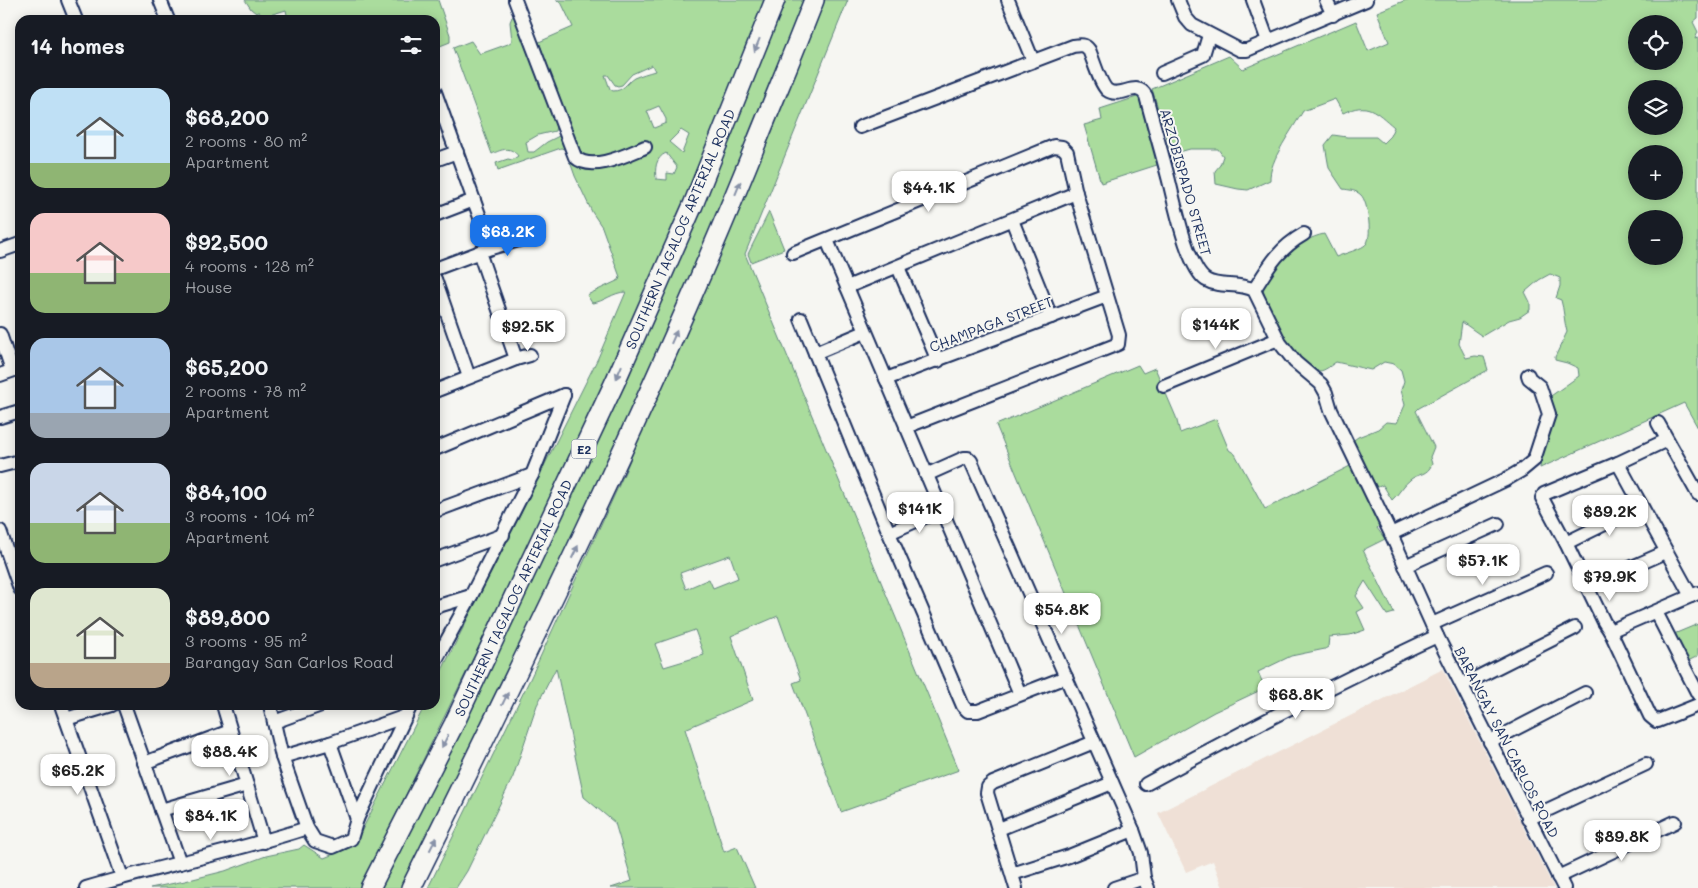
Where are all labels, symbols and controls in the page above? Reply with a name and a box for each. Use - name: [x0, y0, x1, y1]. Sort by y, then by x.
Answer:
- map controls: [1628, 15, 1683, 265]
- button: locate: [1628, 15, 1683, 70]
- icon: filters: [397, 31, 425, 59]
- text: 14 homes: [30, 32, 125, 59]
- one-way arrow: [753, 38, 761, 52]
- button: layers: [1628, 80, 1683, 135]
- text: $68,200: [185, 103, 269, 130]
- street label: SOUTHERN TAGALOG ARTERIAL ROAD: [621, 106, 739, 352]
- street label: ARZOBISPADO STREET: [1156, 106, 1216, 258]
- icon: home: [70, 108, 130, 168]
- text: 2 rooms · 80 m²: [185, 130, 307, 151]
- button: +: [1628, 145, 1683, 200]
- text: Apartment: [185, 151, 270, 172]
- pin: $44.1K: [888, 170, 970, 213]
- text: $44.1K: [903, 176, 955, 197]
- one-way arrow: [735, 181, 743, 195]
- button: −: [1628, 210, 1683, 265]
- pin: $68.2K: [467, 214, 549, 257]
- text: $68.2K: [481, 220, 535, 241]
- text: $92,500: [185, 228, 268, 255]
- icon: home: [70, 233, 130, 293]
- text: 4 rooms · 128 m²: [185, 255, 314, 276]
- text: House: [185, 276, 232, 297]
- street label: CHAMPAGA STREET: [926, 292, 1056, 356]
- pin: $144K: [1181, 308, 1251, 350]
- pin: $92.5K: [487, 310, 569, 352]
- text: $144K: [1192, 313, 1240, 334]
- text: $92.5K: [501, 315, 555, 336]
- one-way arrow: [670, 330, 678, 344]
- text: $65,200: [185, 353, 268, 380]
- icon: home: [70, 358, 130, 418]
- one-way arrow: [615, 365, 623, 379]
- text: 2 rooms · 78 m²: [185, 380, 306, 401]
- text: Apartment: [185, 401, 270, 422]
- road number: E2: [572, 439, 596, 458]
- street label: SOUTHERN TAGALOG ARTERIAL ROAD: [450, 477, 576, 719]
- text: $84,100: [185, 478, 267, 505]
- icon: home: [70, 483, 130, 543]
- pin: $141K: [885, 492, 955, 534]
- pin: $89.2K: [1569, 494, 1651, 537]
- text: $141K: [898, 497, 942, 518]
- text: $89.2K: [1583, 500, 1637, 521]
- text: 3 rooms · 104 m²: [185, 505, 315, 526]
- text: Apartment: [185, 526, 270, 547]
- pin: $57.1K: [1442, 544, 1524, 586]
- one-way arrow: [571, 545, 579, 559]
- text: $57.1K: [1458, 549, 1508, 570]
- pin: $79.9K: [1569, 560, 1651, 602]
- text: $79.9K: [1583, 565, 1637, 586]
- pin: $54.8K: [1021, 592, 1103, 635]
- text: $54.8K: [1035, 598, 1089, 619]
- text: $89,800: [185, 603, 270, 630]
- icon: home: [70, 608, 130, 668]
- text: 3 rooms · 95 m²: [185, 630, 307, 651]
- street label: BARANGAY SAN CARLOS ROAD: [1450, 643, 1564, 841]
- text: Barangay San Carlos Road: [185, 651, 393, 672]
- pin: $68.8K: [1255, 678, 1337, 720]
- text: $68.8K: [1269, 683, 1323, 704]
- one-way arrow: [501, 692, 509, 706]
- one-way arrow: [441, 733, 449, 748]
- pin: $88.4K: [189, 734, 271, 777]
- text: $88.4K: [202, 740, 258, 761]
- pin: $65.2K: [37, 754, 119, 796]
- text: $65.2K: [51, 759, 105, 780]
- pin: $84.1K: [170, 798, 252, 841]
- text: $84.1K: [185, 804, 237, 825]
- pin: $89.8K: [1581, 820, 1663, 862]
- text: $89.8K: [1595, 825, 1649, 846]
- one-way arrow: [429, 837, 437, 852]

